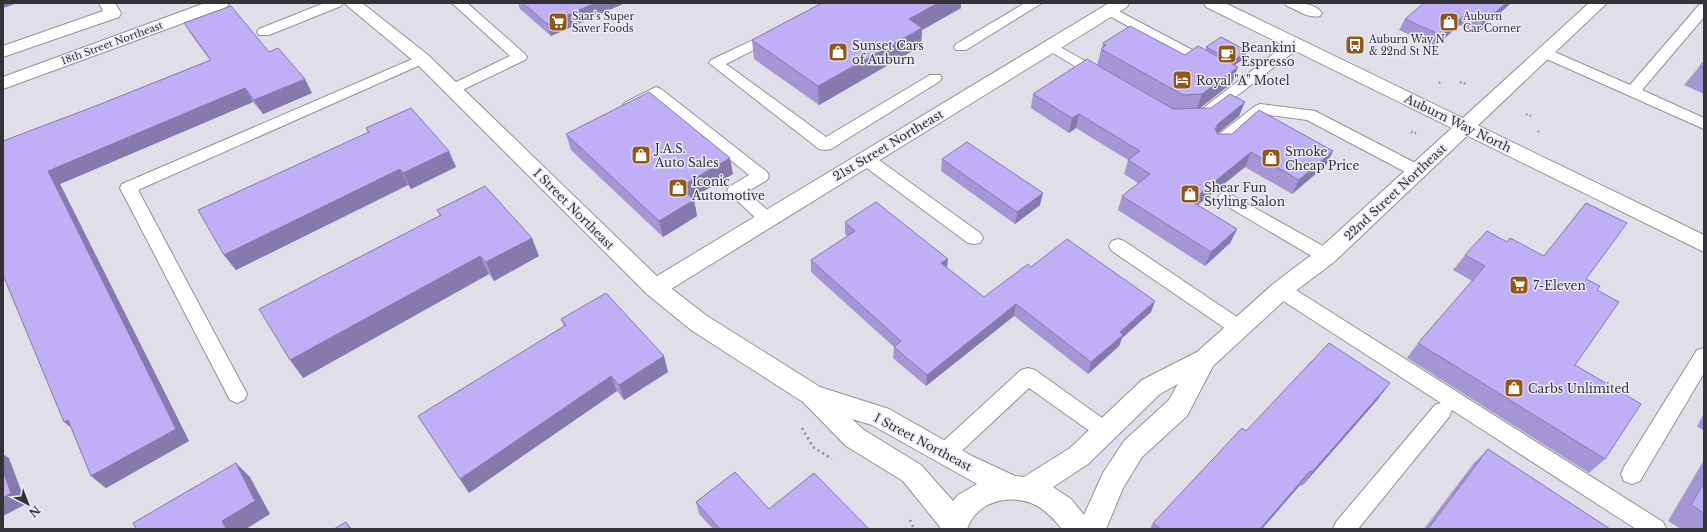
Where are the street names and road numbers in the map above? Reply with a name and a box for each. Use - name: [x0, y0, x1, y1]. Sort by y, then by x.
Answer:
- street label: 18th Street Northeast: [59, 18, 165, 67]
- street label: Auburn Way North: [1401, 90, 1514, 155]
- street label: 21st Street Northeast: [830, 106, 946, 184]
- street label: 22nd Street Northeast: [1341, 140, 1450, 243]
- street label: I Street Northeast: [530, 165, 618, 253]
- street label: I Street Northeast: [872, 410, 975, 474]

